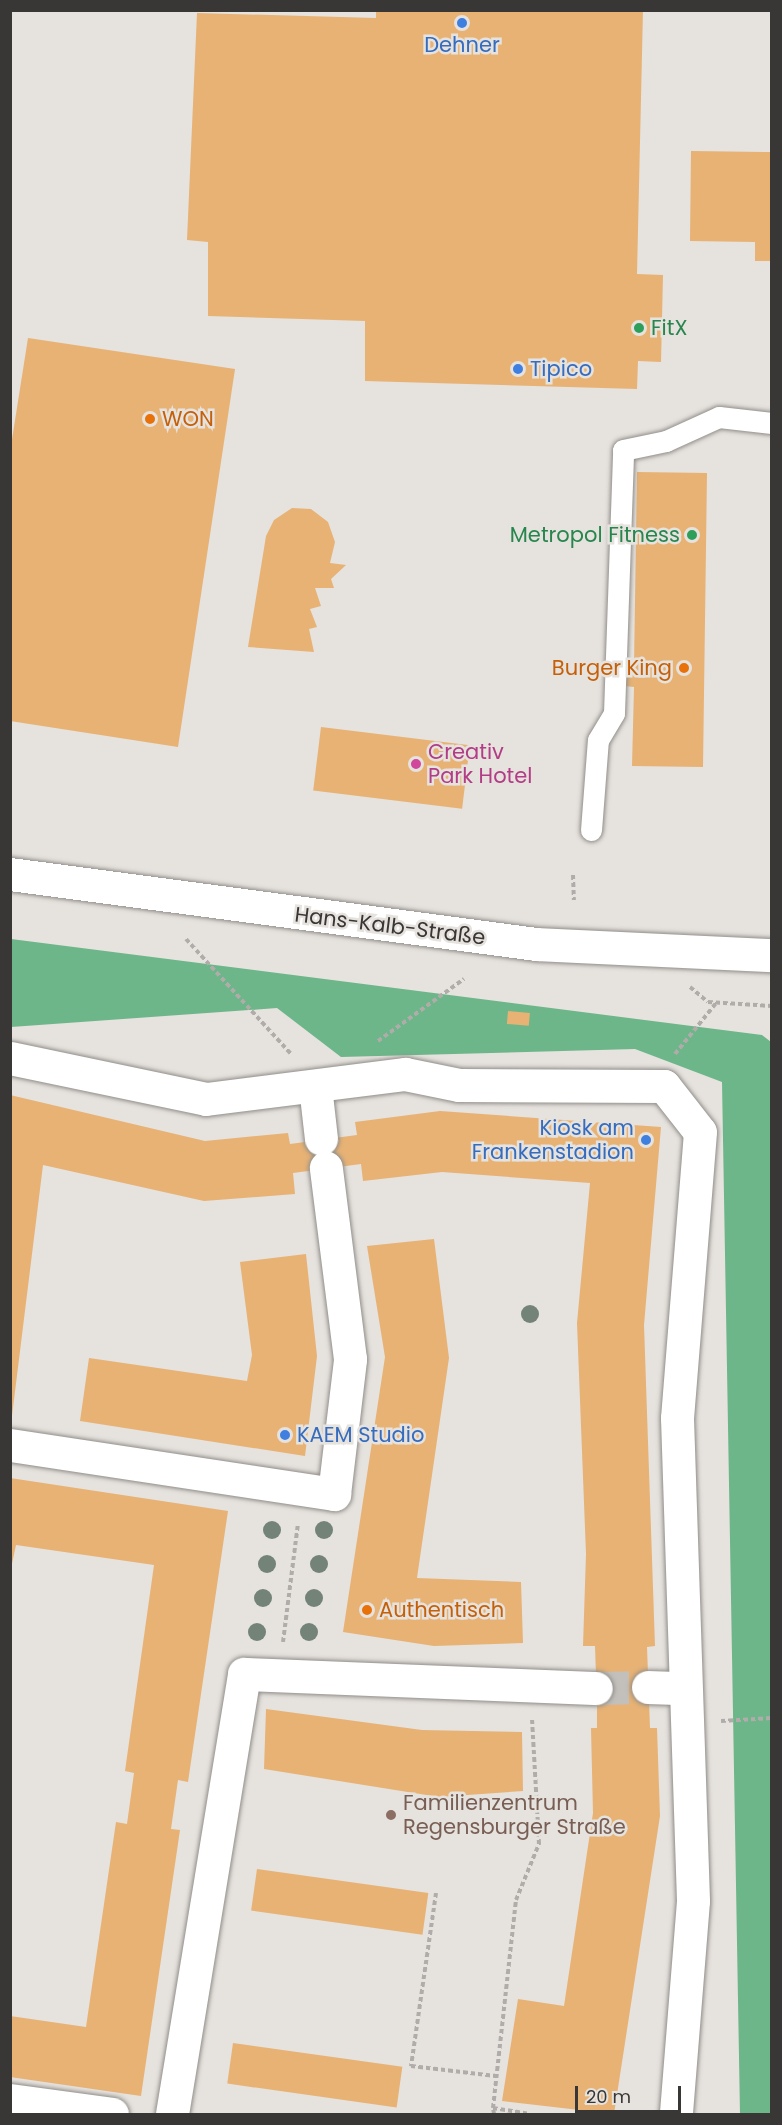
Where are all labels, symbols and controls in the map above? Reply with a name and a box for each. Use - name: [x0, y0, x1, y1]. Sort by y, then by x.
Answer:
- marker: Dehner: [455, 16, 469, 30]
- place label: Dehner: [424, 32, 500, 58]
- place label: FitX: [651, 315, 687, 341]
- marker: FitX: [632, 321, 646, 335]
- place label: Tipico: [530, 356, 592, 382]
- marker: Tipico: [511, 362, 525, 376]
- place label: WON: [162, 406, 214, 432]
- marker: WON: [143, 412, 157, 426]
- place label: Metropol Fitness: [510, 522, 680, 548]
- marker: Metropol Fitness: [685, 528, 699, 542]
- place label: Burger King: [552, 655, 672, 681]
- marker: Burger King: [677, 661, 691, 675]
- place label: Creativ Park Hotel: [428, 739, 532, 789]
- marker: Creativ Park Hotel: [409, 757, 423, 771]
- street label: Hans-Kalb-Straße: [293, 902, 487, 950]
- place label: Kiosk am Frankenstadion: [472, 1115, 634, 1165]
- marker: Kiosk am Frankenstadion: [639, 1133, 653, 1147]
- place label: KAEM Studio: [297, 1422, 424, 1448]
- marker: KAEM Studio: [278, 1428, 292, 1442]
- place label: Authentisch: [379, 1597, 504, 1623]
- marker: Authentisch: [360, 1603, 374, 1617]
- place label: Familienzentrum Regensburger Straße: [403, 1790, 626, 1840]
- marker: Familienzentrum Regensburger Straße: [384, 1808, 398, 1822]
- scale bar: [578, 2074, 684, 2112]
- text: 20 m: [586, 2084, 631, 2109]

